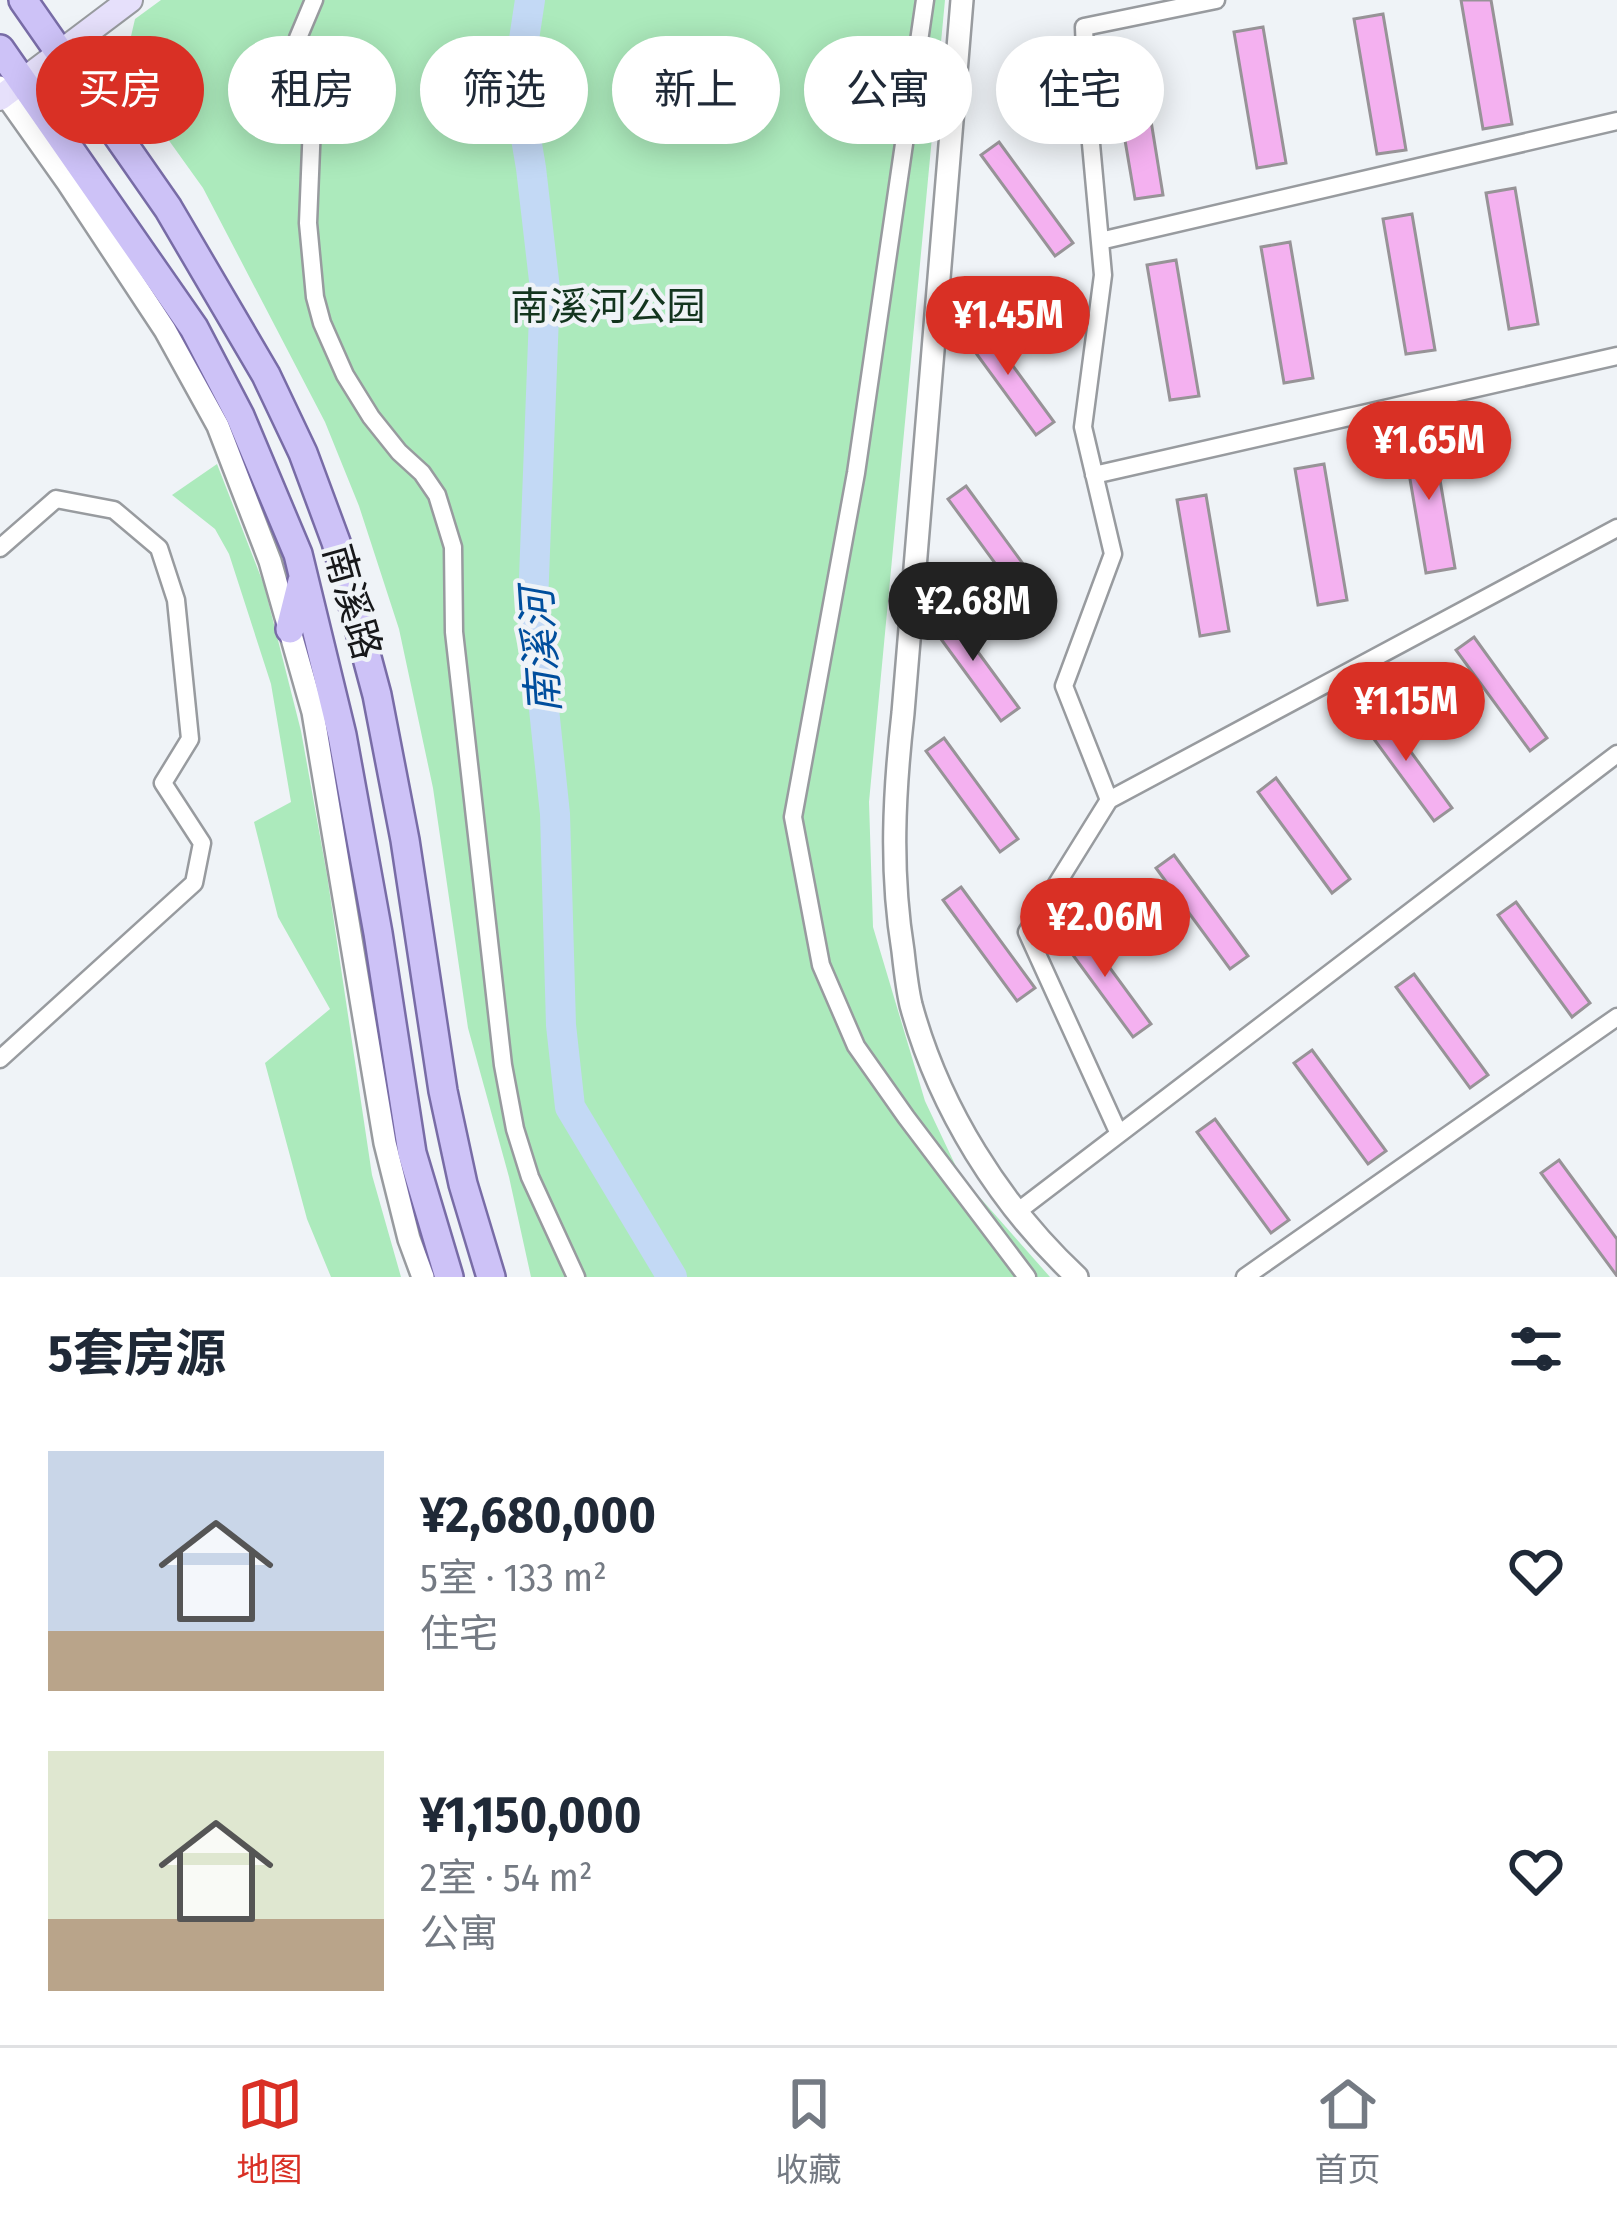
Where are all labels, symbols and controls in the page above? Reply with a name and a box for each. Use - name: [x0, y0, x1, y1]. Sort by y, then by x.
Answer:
- chip: 买房: [36, 36, 204, 144]
- chip: 租房: [228, 36, 396, 144]
- chip: 筛选: [420, 36, 588, 144]
- chip: 新上: [612, 36, 780, 144]
- chip: 公寓: [804, 36, 972, 144]
- chip: 住宅: [996, 36, 1164, 144]
- pin: ¥1.45M: [910, 276, 1106, 378]
- park label: 南溪河公园: [510, 284, 706, 330]
- text: ¥1.45M: [953, 292, 1063, 338]
- pin: ¥1.65M: [1331, 401, 1527, 503]
- text: ¥1.65M: [1373, 417, 1485, 463]
- street label: 南溪路: [314, 539, 390, 665]
- pin: ¥2.68M: [875, 562, 1071, 664]
- text: ¥2.68M: [915, 578, 1031, 624]
- water label: 南溪河: [511, 579, 570, 716]
- pin: ¥1.15M: [1308, 662, 1504, 764]
- text: ¥1.15M: [1354, 678, 1458, 724]
- pin: ¥2.06M: [1007, 878, 1203, 980]
- text: ¥2.06M: [1047, 894, 1163, 940]
- icon: filters: [1503, 1316, 1569, 1382]
- text: 5套房源: [48, 1323, 226, 1385]
- text: ¥2,680,000: [420, 1484, 656, 1546]
- icon: home: [144, 1499, 288, 1643]
- icon: heart: [1503, 1538, 1569, 1604]
- text: 5室 · 133 m²: [420, 1555, 607, 1601]
- text: 住宅: [420, 1611, 498, 1657]
- text: ¥1,150,000: [420, 1784, 642, 1846]
- icon: home: [144, 1799, 288, 1943]
- icon: heart: [1503, 1838, 1569, 1904]
- text: 2室 · 54 m²: [420, 1855, 593, 1901]
- text: 公寓: [420, 1911, 498, 1957]
- tab: 地图: [237, 2071, 303, 2191]
- tab: 收藏: [776, 2071, 842, 2191]
- tab: 首页: [1315, 2071, 1381, 2191]

